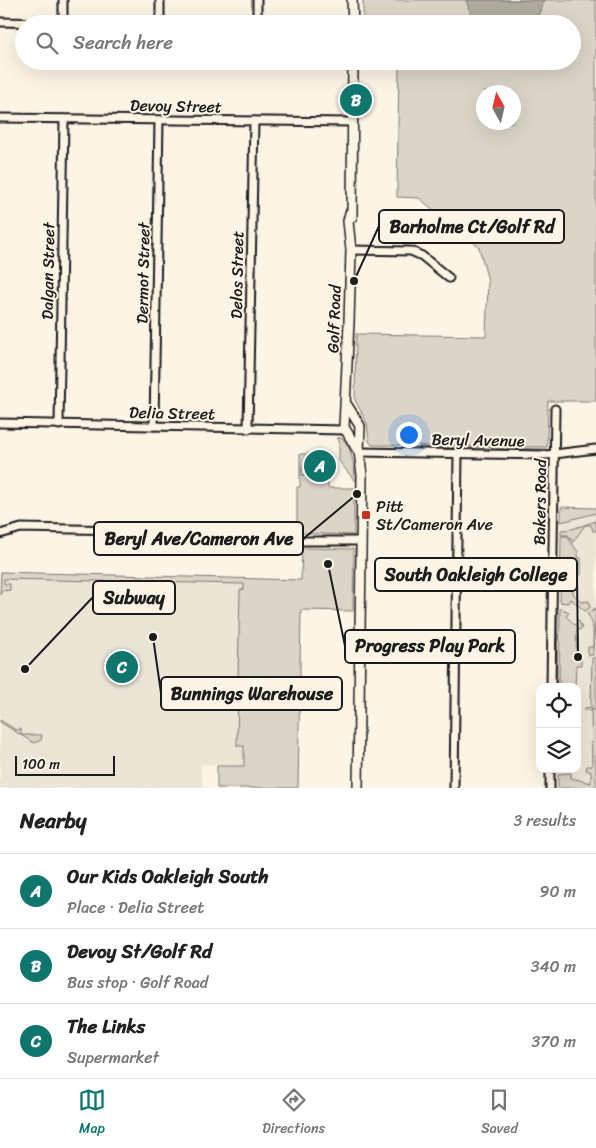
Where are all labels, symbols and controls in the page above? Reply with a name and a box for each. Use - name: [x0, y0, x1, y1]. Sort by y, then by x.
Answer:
- search box: [15, 15, 581, 70]
- text: Search here: [73, 26, 173, 59]
- icon: search: [33, 29, 61, 57]
- pin: B: [340, 81, 372, 119]
- north arrow: [476, 85, 521, 130]
- street label: Devoy Street: [130, 91, 222, 121]
- callout: Barholme Ct/Golf Rd: [379, 210, 564, 243]
- text: Barholme Ct/Golf Rd: [389, 211, 556, 243]
- street label: Dalgan Street: [33, 222, 63, 320]
- street label: Dermot Street: [128, 222, 158, 324]
- street label: Delos Street: [222, 231, 252, 319]
- street label: Golf Road: [318, 283, 350, 354]
- street label: Delia Street: [129, 398, 215, 428]
- your location: [396, 422, 422, 448]
- street label: Beryl Avenue: [431, 425, 525, 455]
- pin: A: [304, 447, 336, 485]
- street label: Bakers Road: [525, 457, 555, 545]
- place label: Pitt St/Cameron Ave: [376, 492, 493, 539]
- marker: Pitt St/Cameron Ave: [360, 509, 372, 521]
- callout: Beryl Ave/Cameron Ave: [94, 522, 303, 555]
- text: Beryl Ave/Cameron Ave: [104, 523, 294, 555]
- callout: South Oakleigh College: [375, 558, 577, 591]
- text: South Oakleigh College: [384, 559, 568, 591]
- callout: Subway: [93, 581, 175, 614]
- text: Subway: [102, 582, 166, 614]
- callout: Progress Play Park: [345, 630, 515, 663]
- text: Progress Play Park: [355, 630, 505, 662]
- pin: C: [106, 648, 138, 686]
- callout: Bunnings Warehouse: [161, 677, 342, 710]
- text: Bunnings Warehouse: [171, 678, 334, 710]
- map controls: [536, 683, 581, 773]
- button: locate: [536, 683, 581, 728]
- button: layers: [536, 728, 581, 773]
- text: 100 m: [22, 752, 60, 777]
- scale bar: [15, 753, 115, 776]
- text: Nearby: [20, 802, 86, 840]
- text: 3 results: [513, 806, 576, 835]
- text: Our Kids Oakleigh South: [67, 860, 268, 893]
- text: A: [31, 877, 41, 906]
- text: 90 m: [540, 877, 576, 906]
- text: Place · Delia Street: [67, 893, 204, 922]
- text: Devoy St/Golf Rd: [67, 935, 212, 968]
- text: B: [31, 952, 41, 981]
- text: 340 m: [531, 952, 576, 981]
- text: Bus stop · Golf Road: [67, 968, 208, 997]
- text: The Links: [67, 1010, 145, 1043]
- text: C: [31, 1027, 41, 1056]
- text: 370 m: [532, 1027, 576, 1056]
- text: Supermarket: [67, 1043, 159, 1072]
- tab: Map: [78, 1086, 106, 1141]
- tab: Directions: [262, 1086, 325, 1141]
- tab: Saved: [481, 1086, 518, 1141]

